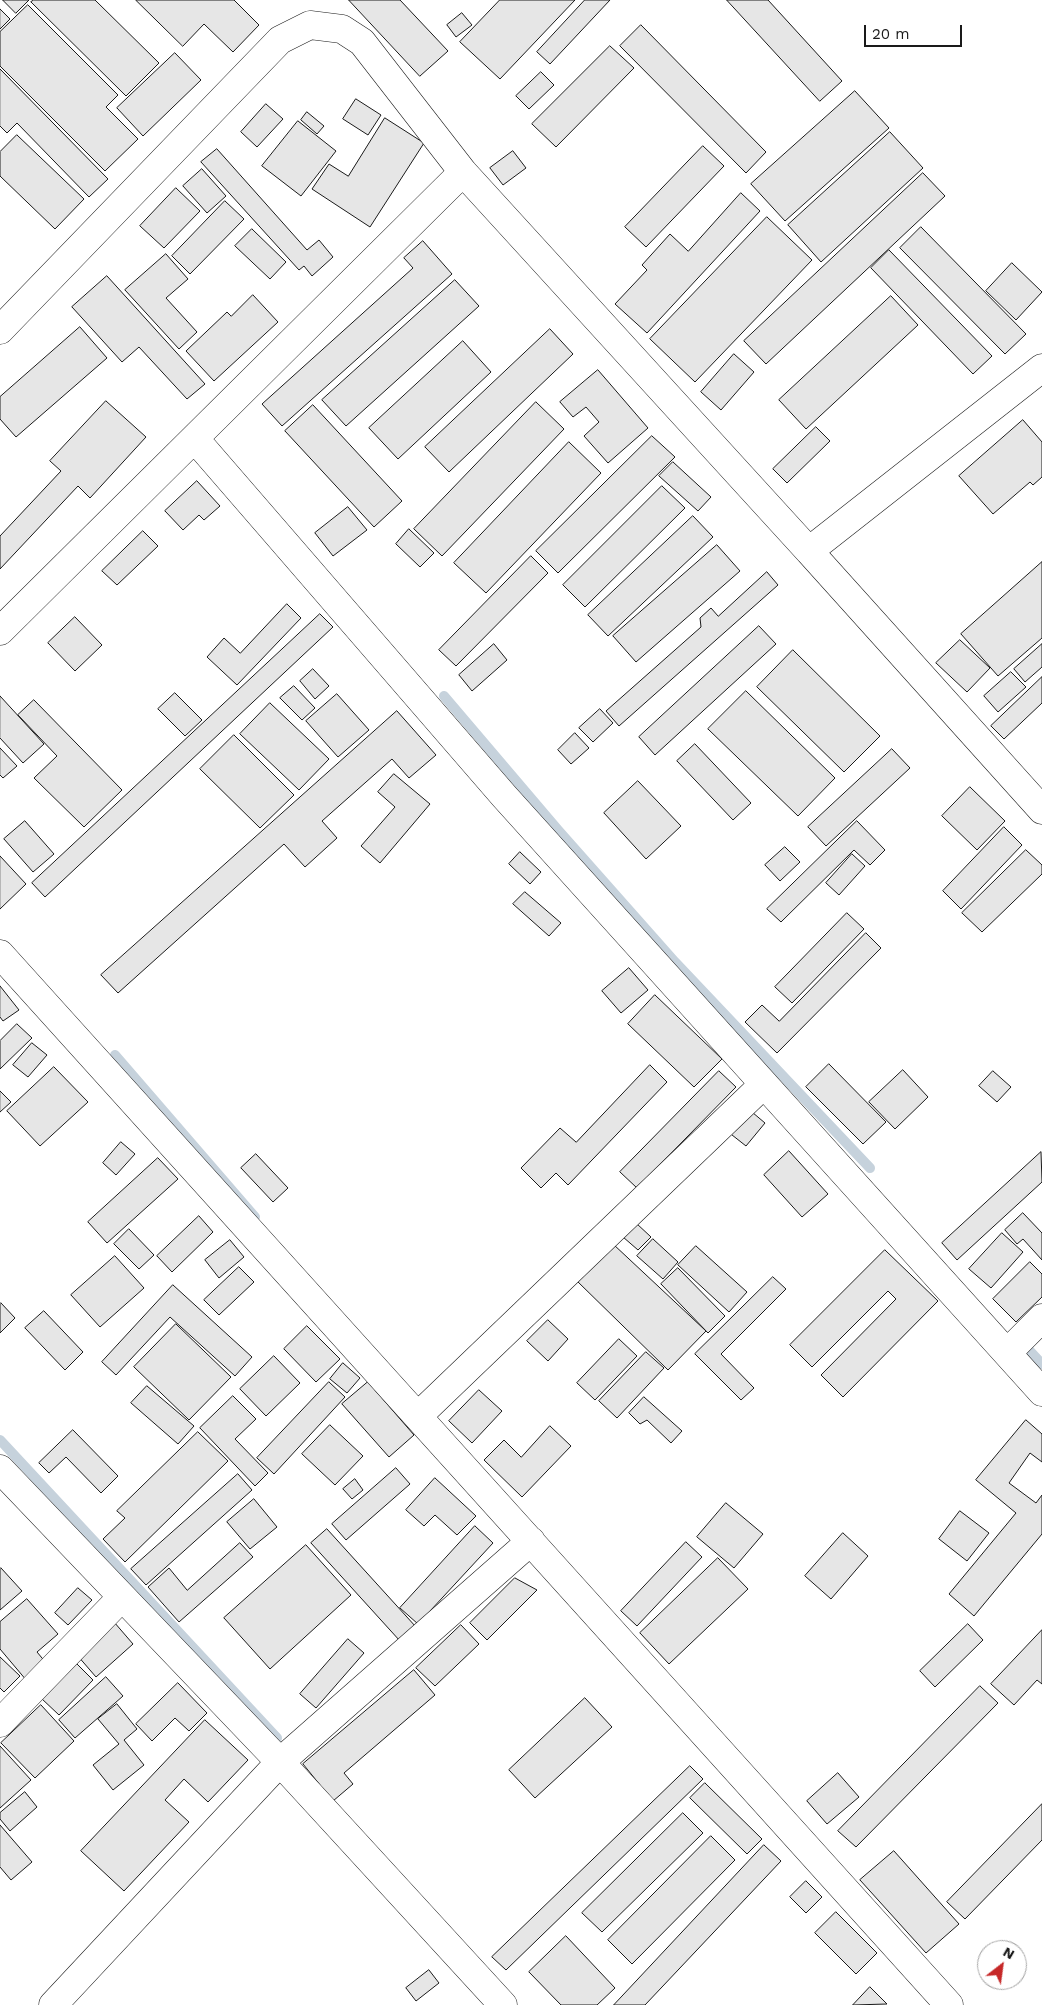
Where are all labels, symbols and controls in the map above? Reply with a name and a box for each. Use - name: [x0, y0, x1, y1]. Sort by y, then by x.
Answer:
- scale bar: [867, 15, 964, 47]
- text: 20 m: [872, 25, 910, 43]
- north arrow: [977, 1940, 1027, 1990]
- text: N: [1001, 1943, 1017, 1962]

